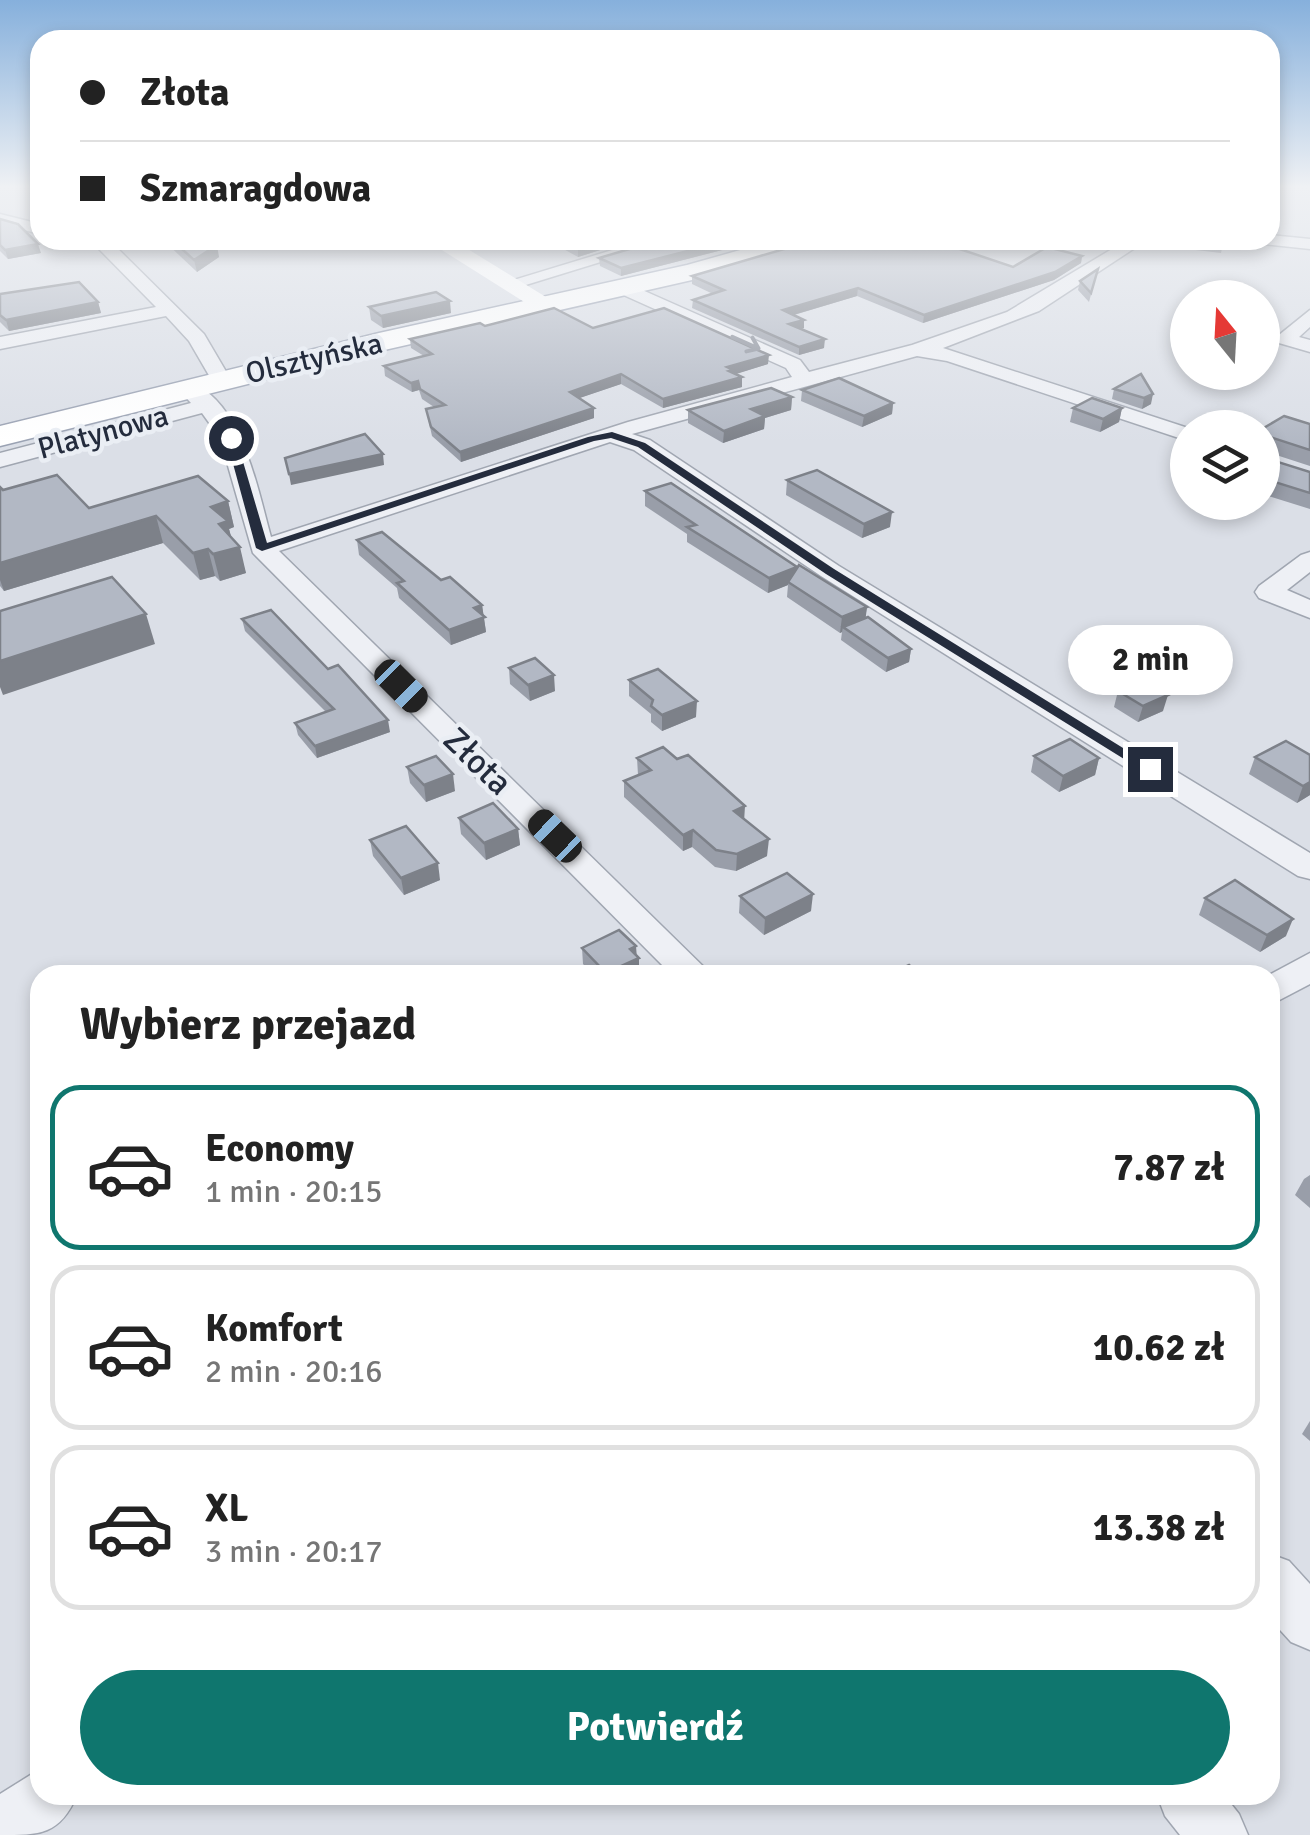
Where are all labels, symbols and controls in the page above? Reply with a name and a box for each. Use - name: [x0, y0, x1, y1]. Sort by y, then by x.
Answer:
- text: Złota: [140, 69, 229, 116]
- text: Szmaragdowa: [140, 165, 371, 212]
- north arrow: [1170, 280, 1280, 390]
- map controls: [1170, 280, 1280, 520]
- street label: Olsztyńska: [242, 325, 386, 392]
- one-way arrow: [730, 334, 760, 353]
- street label: Platynowa: [34, 397, 172, 468]
- button: layers: [1170, 410, 1280, 520]
- route start: [209, 416, 254, 461]
- callout: 2 min: [1068, 624, 1232, 694]
- text: 2 min: [1112, 640, 1189, 679]
- car: [369, 654, 433, 718]
- street label: Złota: [434, 718, 521, 804]
- route end: [1128, 747, 1173, 792]
- car: [523, 804, 587, 868]
- text: Wybierz przejazd: [80, 997, 416, 1052]
- icon: car: [85, 1123, 175, 1213]
- text: Economy: [205, 1125, 354, 1172]
- text: 7.87 zł: [1113, 1144, 1225, 1191]
- text: 1 min · 20:15: [205, 1172, 383, 1211]
- icon: car: [85, 1303, 175, 1393]
- text: Komfort: [205, 1305, 343, 1352]
- text: 10.62 zł: [1093, 1324, 1225, 1371]
- text: 2 min · 20:16: [205, 1352, 383, 1391]
- icon: car: [85, 1483, 175, 1573]
- text: XL: [205, 1485, 248, 1532]
- text: 13.38 zł: [1093, 1504, 1225, 1551]
- text: 3 min · 20:17: [205, 1532, 383, 1571]
- button: Potwierdź: [80, 1670, 1230, 1785]

